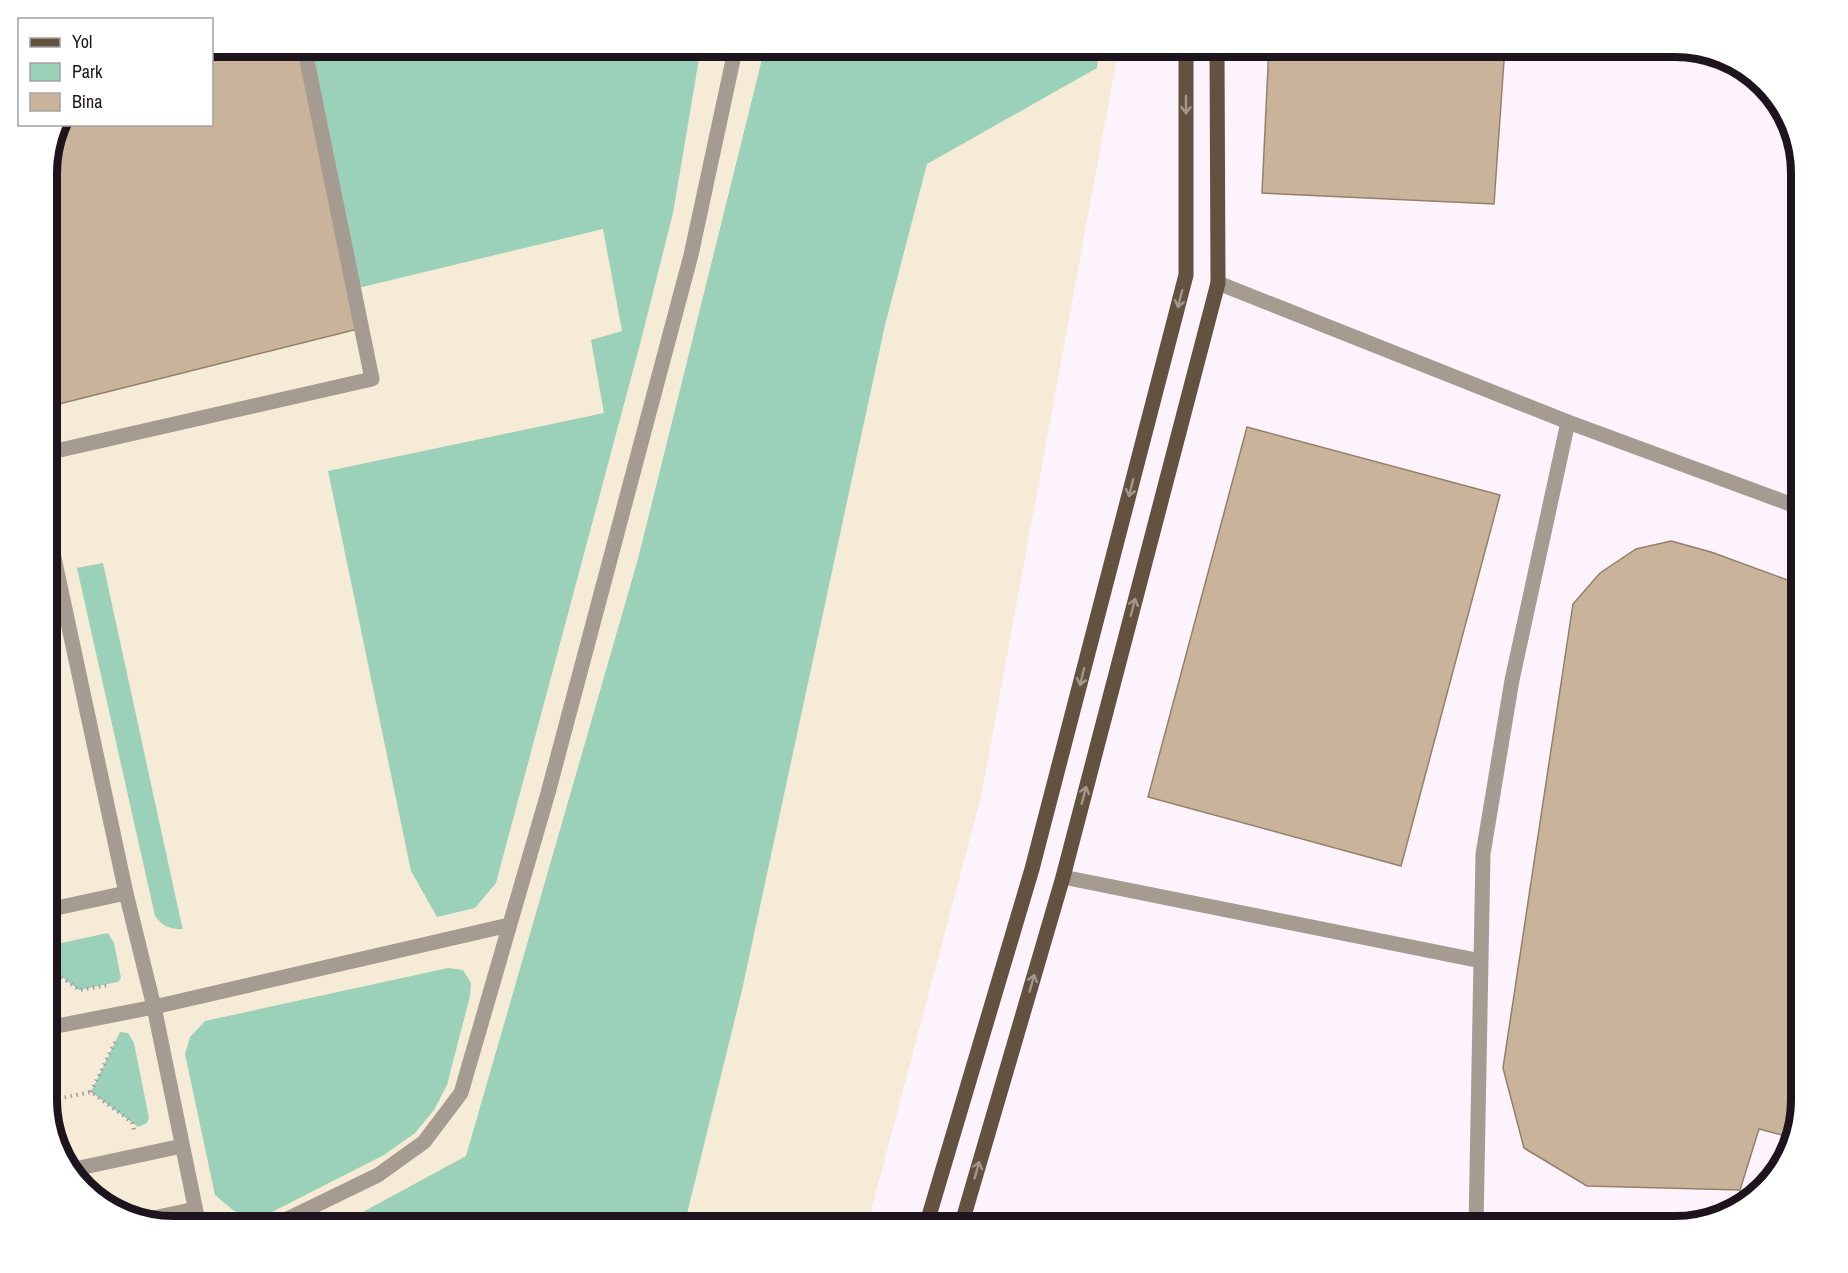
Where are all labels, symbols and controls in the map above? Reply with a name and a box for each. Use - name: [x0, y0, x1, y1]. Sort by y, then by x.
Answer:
- legend: [18, 18, 213, 126]
- text: Yol: [72, 29, 92, 54]
- text: Park: [72, 59, 103, 84]
- text: Bina: [72, 89, 102, 114]
- one-way arrow: [1180, 94, 1192, 114]
- one-way arrow: [1173, 289, 1185, 308]
- one-way arrow: [1124, 478, 1136, 497]
- one-way arrow: [1128, 597, 1140, 616]
- one-way arrow: [1076, 667, 1087, 686]
- one-way arrow: [1079, 786, 1090, 805]
- one-way arrow: [1027, 974, 1038, 993]
- one-way arrow: [972, 1161, 983, 1180]

